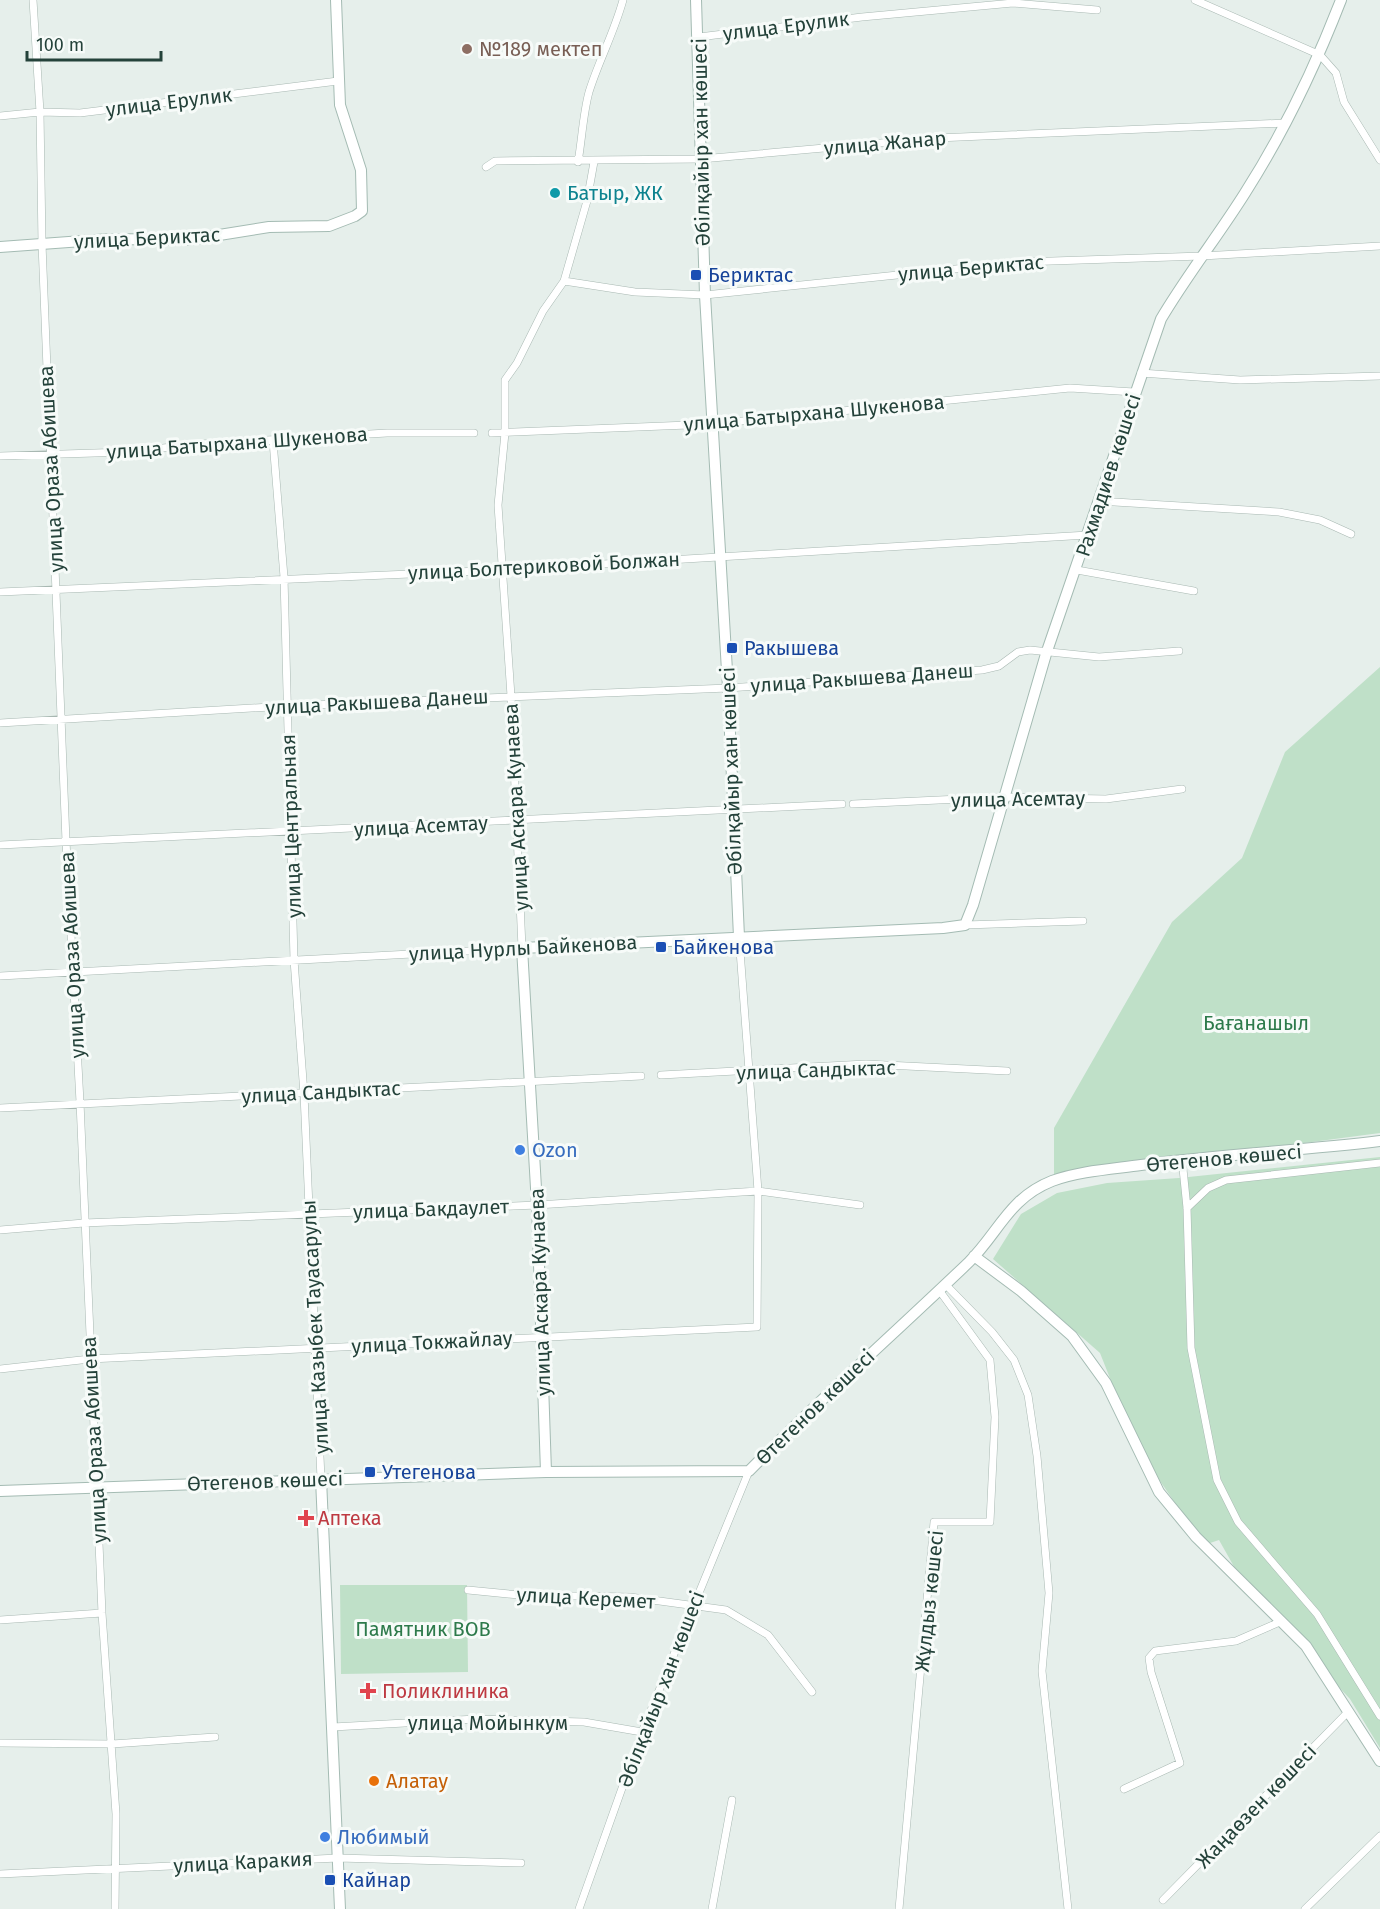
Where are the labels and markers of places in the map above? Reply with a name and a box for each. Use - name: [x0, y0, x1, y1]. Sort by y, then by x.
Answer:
- place label: №189 мектеп: [479, 37, 603, 61]
- marker: №189 мектеп: [460, 42, 474, 56]
- place label: Батыр, ЖК: [567, 181, 663, 205]
- marker: Батыр, ЖК: [548, 186, 562, 200]
- place label: Бериктас: [708, 263, 793, 287]
- marker: Бериктас: [689, 268, 703, 282]
- place label: Ракышева: [744, 636, 839, 660]
- marker: Ракышева: [725, 641, 739, 655]
- place label: Байкенова: [673, 935, 774, 959]
- marker: Байкенова: [654, 940, 668, 954]
- place label: Ozon: [532, 1138, 578, 1162]
- marker: Ozon: [513, 1143, 527, 1157]
- place label: Утегенова: [382, 1460, 476, 1484]
- marker: Утегенова: [363, 1465, 377, 1479]
- place label: Аптека: [318, 1506, 382, 1530]
- marker: Аптека: [299, 1511, 313, 1525]
- place label: Поликлиника: [382, 1679, 509, 1703]
- marker: Поликлиника: [359, 1682, 377, 1700]
- place label: Алатау: [386, 1769, 448, 1793]
- marker: Алатау: [367, 1774, 381, 1788]
- place label: Любимый: [337, 1825, 430, 1849]
- marker: Любимый: [318, 1830, 332, 1844]
- place label: Кайнар: [342, 1868, 411, 1892]
- marker: Кайнар: [323, 1873, 337, 1887]

